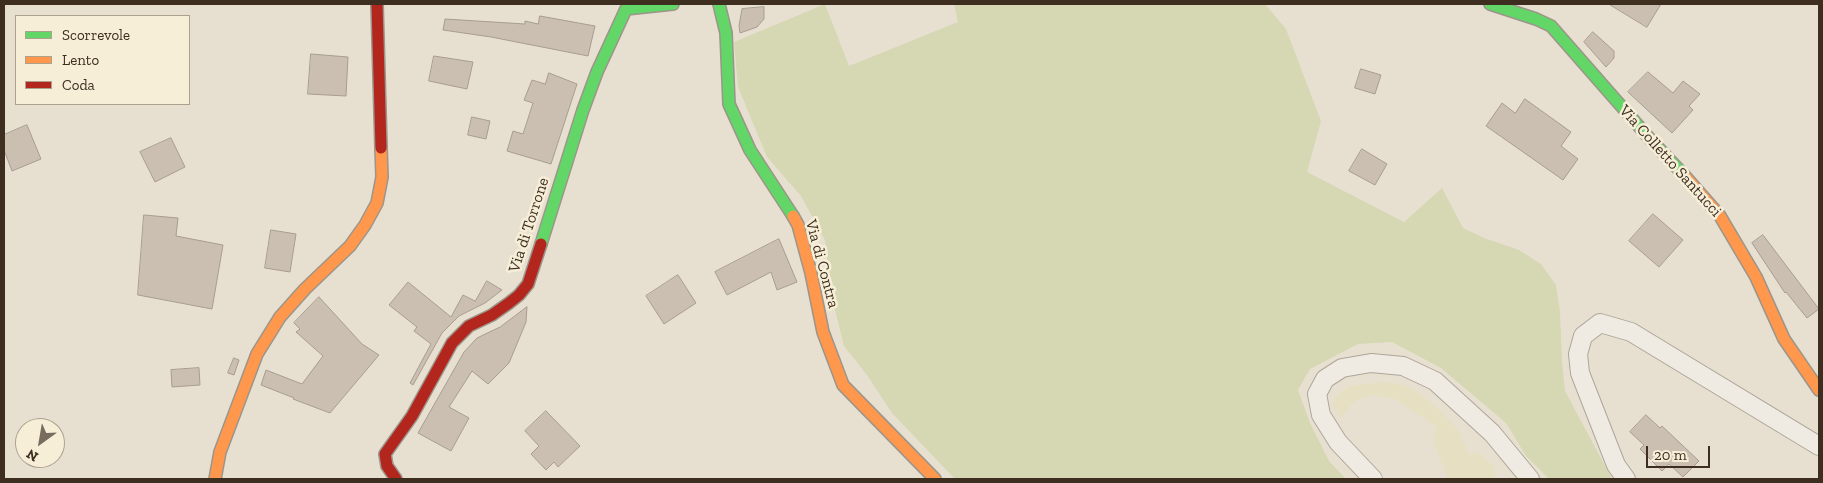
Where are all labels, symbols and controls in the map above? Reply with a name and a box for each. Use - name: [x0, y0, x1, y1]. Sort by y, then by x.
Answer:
- legend: [15, 15, 190, 105]
- text: Scorrevole: [62, 26, 130, 44]
- text: Lento: [62, 51, 99, 69]
- text: Coda: [62, 76, 95, 94]
- street label: Via Colletto Santucci: [1615, 101, 1725, 221]
- street label: Via di Torrone: [505, 175, 553, 275]
- street label: Via di Contra: [801, 218, 843, 310]
- north arrow: [15, 418, 65, 468]
- scale bar: [1648, 436, 1712, 468]
- text: N: [23, 445, 41, 465]
- text: 20 m: [1654, 446, 1687, 464]

